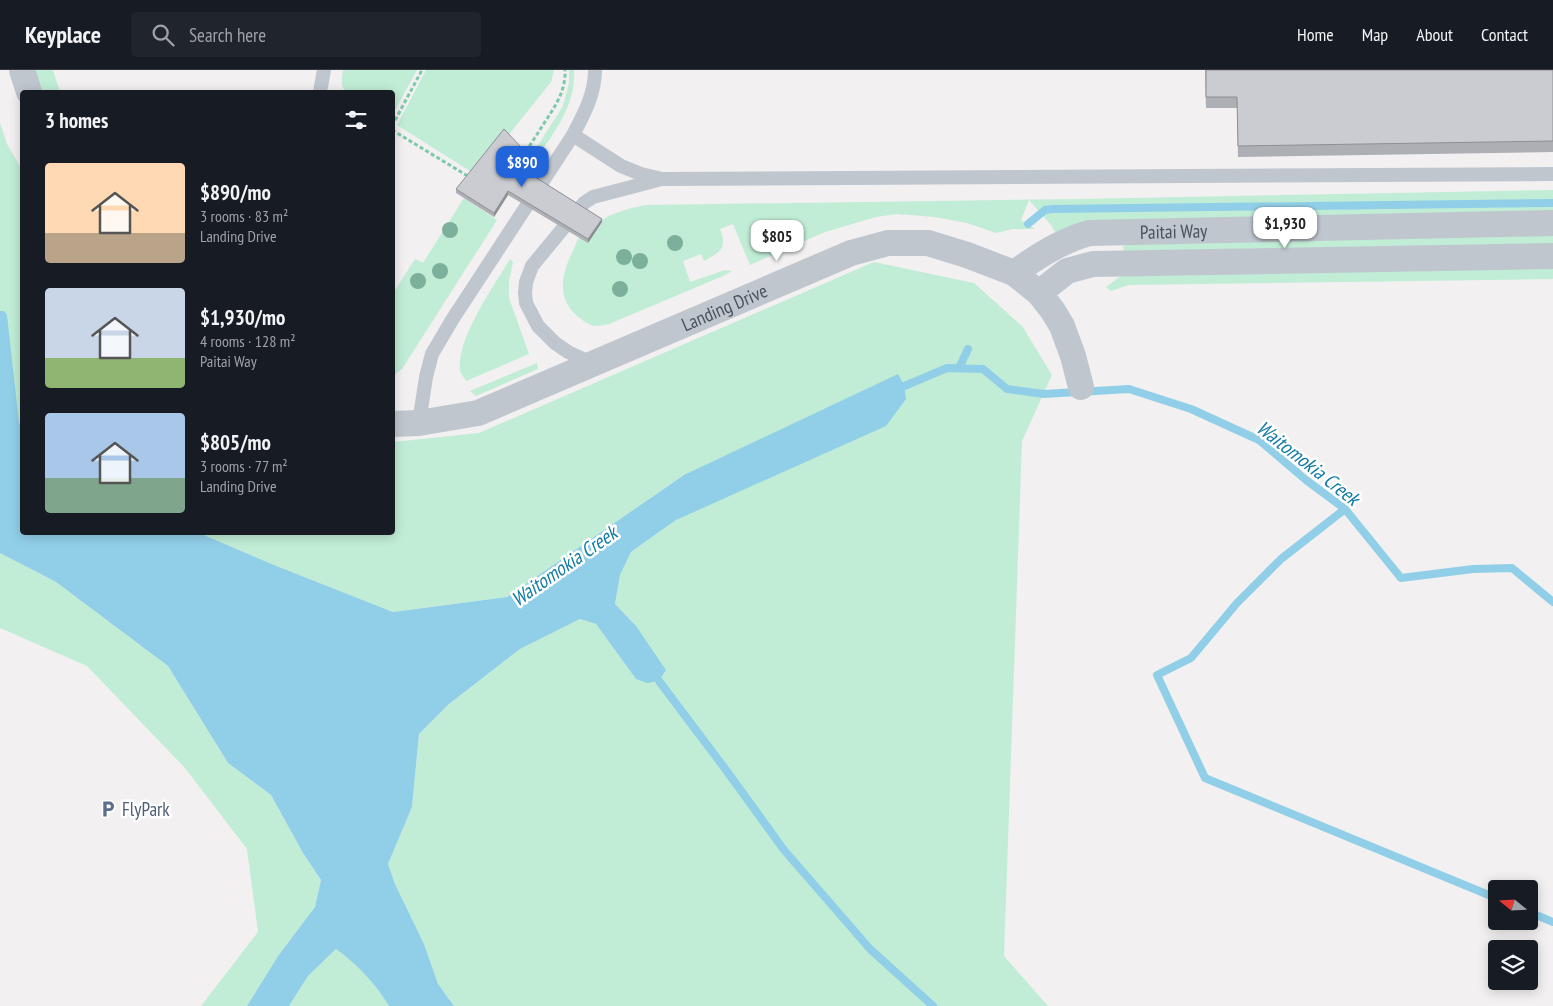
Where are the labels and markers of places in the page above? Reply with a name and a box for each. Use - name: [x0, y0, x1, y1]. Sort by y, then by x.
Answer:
- pin: $890: [492, 146, 552, 188]
- pin: $1,930: [1244, 206, 1326, 249]
- pin: $805: [747, 220, 807, 262]
- place label: FlyPark: [122, 797, 170, 821]
- parking icon: FlyPark: [98, 799, 118, 819]

